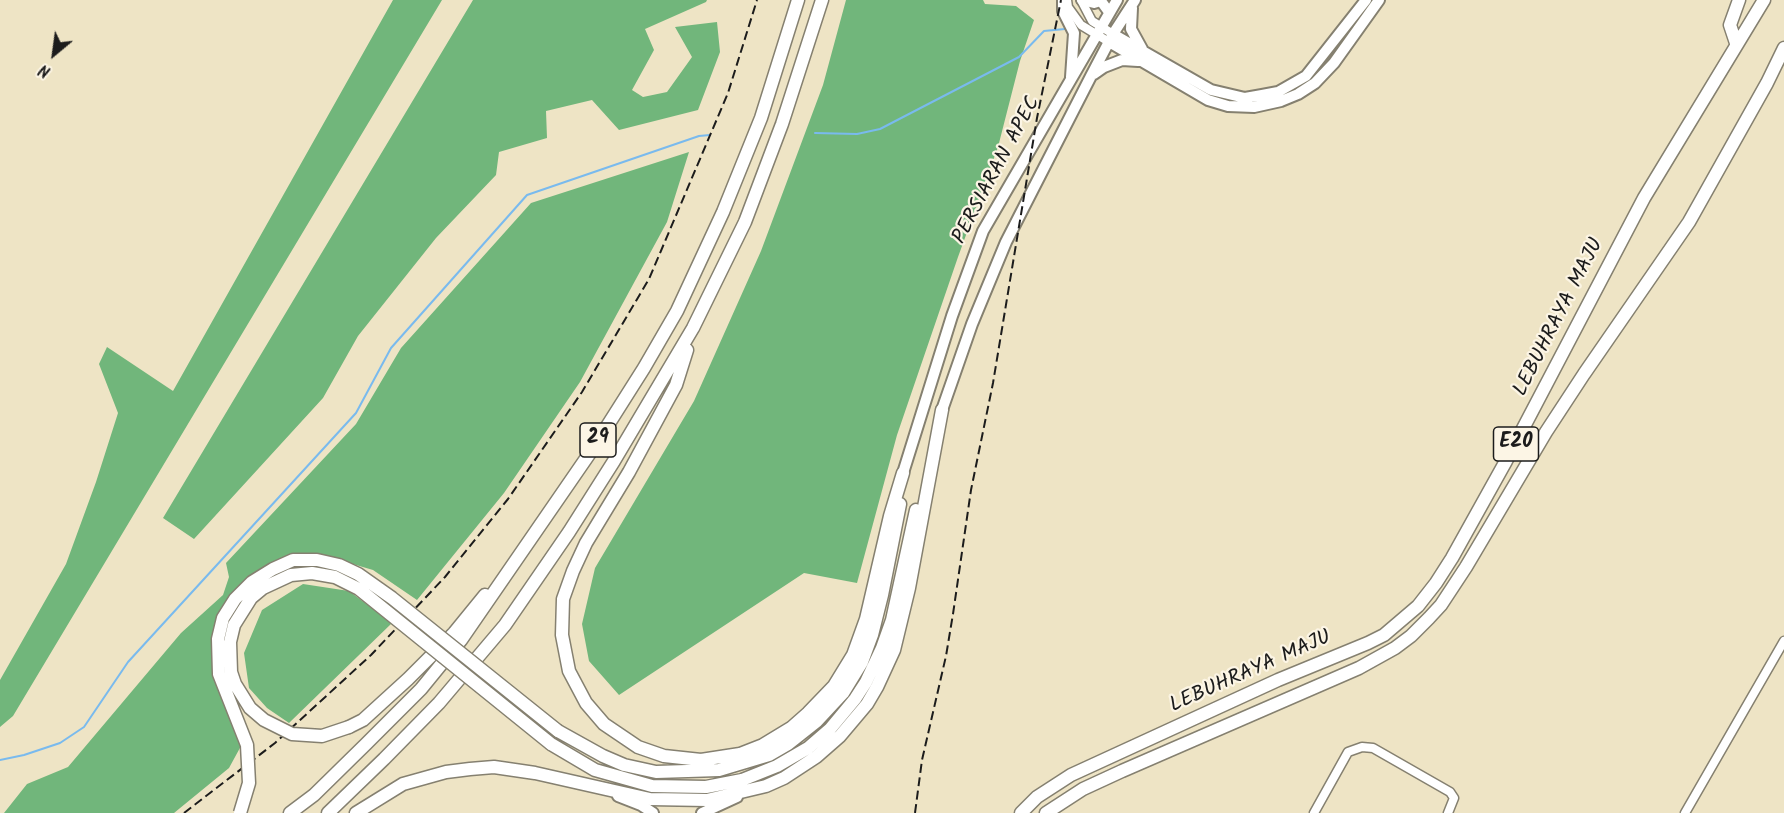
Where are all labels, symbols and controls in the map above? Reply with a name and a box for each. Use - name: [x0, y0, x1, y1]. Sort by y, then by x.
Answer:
- north arrow: [24, 24, 84, 84]
- text: N: [35, 57, 56, 84]
- street label: PERSIARAN APEC: [949, 93, 1047, 249]
- street label: LEBUHRAYA MAJU: [1509, 235, 1611, 401]
- road number: 29: [580, 423, 616, 457]
- road number: E20: [1494, 427, 1538, 461]
- street label: LEBUHRAYA MAJU: [1166, 626, 1336, 720]

